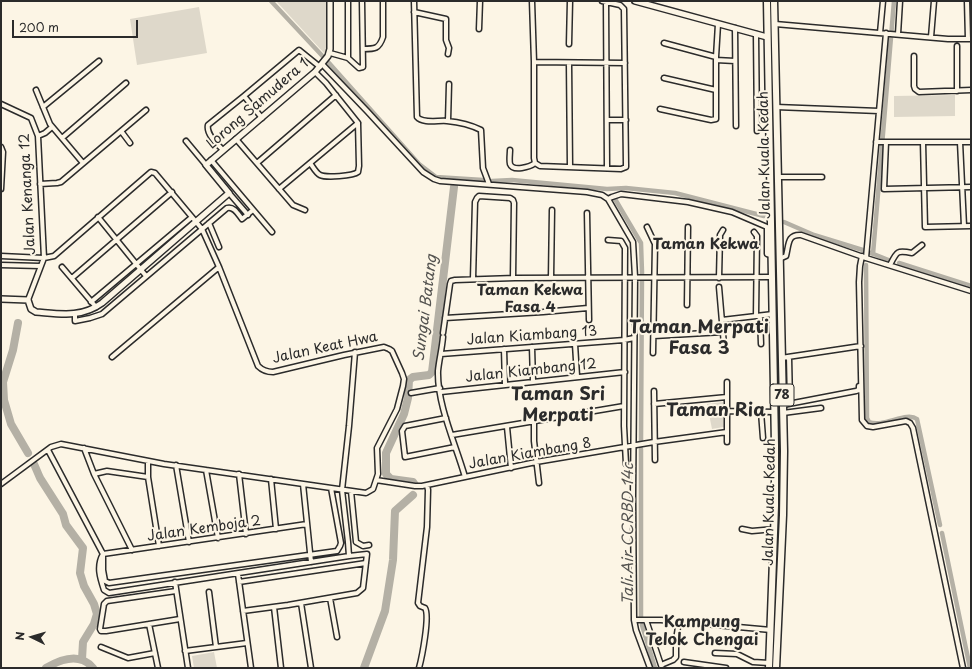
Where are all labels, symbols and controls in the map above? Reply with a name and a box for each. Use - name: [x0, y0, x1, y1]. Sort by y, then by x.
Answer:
- scale bar: [14, 12, 140, 38]
- text: 200 m: [19, 18, 59, 36]
- street label: Lorong Samudera 1: [204, 55, 312, 153]
- street label: Jalan Kuala Kedah: [755, 91, 775, 219]
- street label: Jalan Kenanga 12: [16, 133, 40, 255]
- district label: Taman Kekwa: [653, 236, 759, 254]
- water label: Sungai Batang: [411, 254, 441, 362]
- district label: Taman Kekwa Fasa 4: [477, 282, 583, 317]
- district label: Taman Merpati Fasa 3: [629, 317, 769, 360]
- street label: Jalan Kiambang 13: [466, 323, 598, 349]
- street label: Jalan Keat Hwa: [271, 329, 379, 367]
- street label: Jalan Kiambang 12: [465, 356, 597, 386]
- district label: Taman Sri Merpati: [511, 384, 605, 426]
- road number: 78: [770, 384, 794, 406]
- district label: Taman Ria: [666, 400, 766, 422]
- street label: Jalan Kiambang 8: [467, 435, 593, 473]
- street label: Jalan Kuala Kedah: [760, 438, 780, 566]
- water label: Tali Air CCRBD 14c: [620, 463, 638, 605]
- street label: Jalan Kemboja 2: [146, 513, 262, 545]
- district label: Kampung Telok Chengai: [645, 613, 759, 651]
- north arrow: [12, 617, 52, 657]
- text: N: [11, 631, 28, 641]

